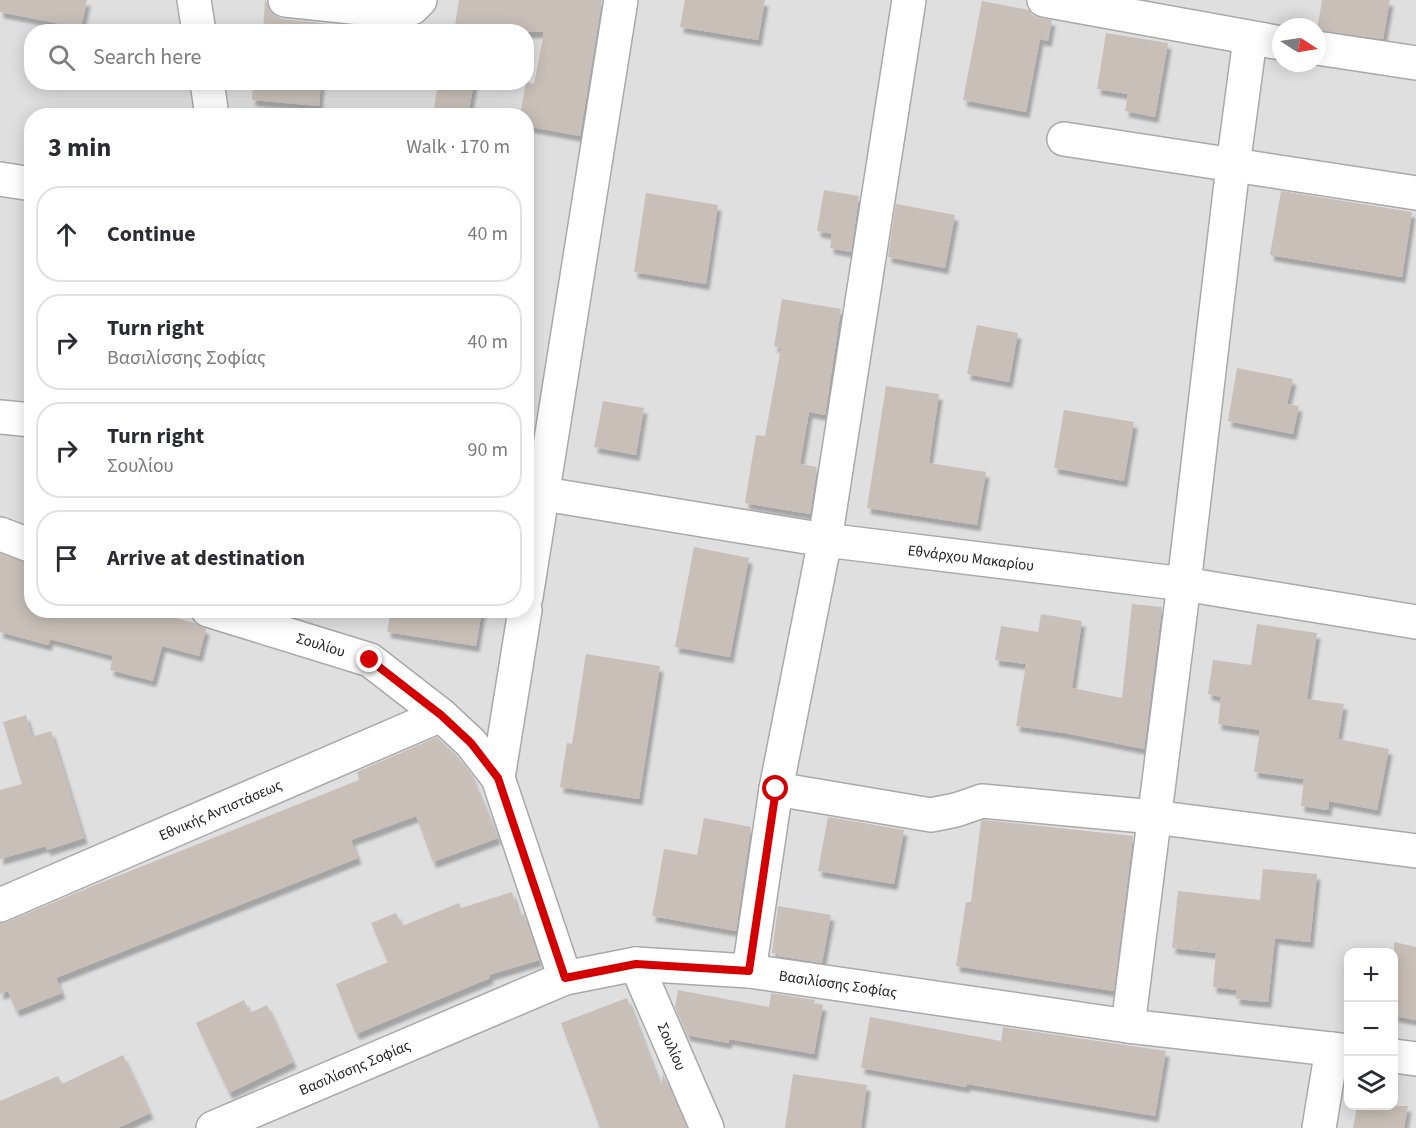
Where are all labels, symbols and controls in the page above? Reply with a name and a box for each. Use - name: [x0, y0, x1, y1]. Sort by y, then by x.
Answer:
- north arrow: [1272, 18, 1326, 72]
- search box: [24, 24, 534, 90]
- icon: search: [45, 41, 78, 74]
- text: Search here: [93, 41, 201, 73]
- text: 3 min: [48, 129, 111, 166]
- text: Walk · 170 m: [406, 133, 510, 161]
- icon: ahead: [50, 218, 83, 251]
- text: Continue: [107, 218, 196, 250]
- text: 40 m: [468, 220, 508, 248]
- text: Turn right: [107, 312, 204, 344]
- icon: right: [50, 326, 83, 359]
- text: 40 m: [468, 328, 508, 356]
- text: Βασιλίσσης Σοφίας: [107, 344, 266, 372]
- text: Turn right: [107, 420, 204, 452]
- icon: right: [50, 434, 83, 467]
- text: 90 m: [468, 436, 508, 464]
- text: Σουλίου: [107, 452, 174, 480]
- street label: Εθνάρχου Μακαρίου: [907, 540, 1035, 576]
- icon: arrive: [50, 542, 83, 575]
- text: Arrive at destination: [107, 542, 305, 574]
- street label: Σουλίου: [294, 627, 348, 662]
- route end: [356, 646, 382, 672]
- street label: Εθνικής Αντιστάσεως: [156, 774, 286, 846]
- route start: [762, 775, 788, 801]
- map controls: [1344, 948, 1398, 1110]
- button: +: [1344, 948, 1398, 1002]
- street label: Βασιλίσσης Σοφίας: [777, 965, 899, 1003]
- button: −: [1344, 1002, 1398, 1056]
- street label: Σουλίου: [652, 1019, 691, 1074]
- street label: Βασιλίσσης Σοφίας: [296, 1034, 414, 1101]
- button: layers: [1344, 1056, 1398, 1110]

